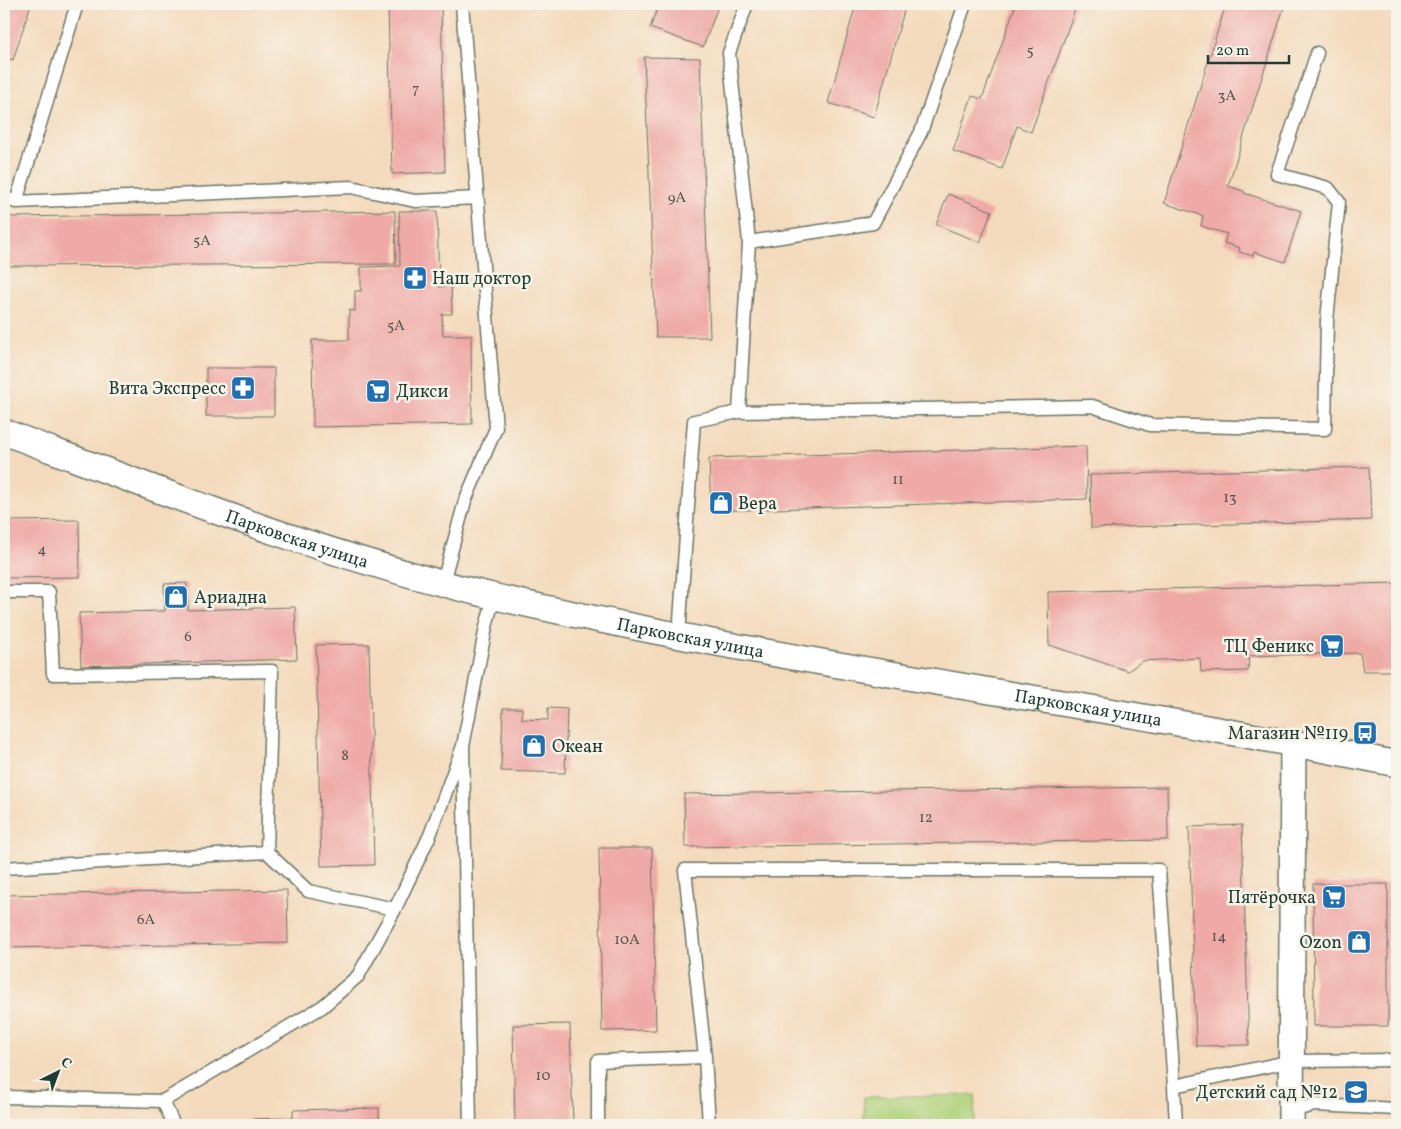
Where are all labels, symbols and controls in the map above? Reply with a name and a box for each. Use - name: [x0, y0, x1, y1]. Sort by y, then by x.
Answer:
- scale bar: [1208, 32, 1290, 64]
- house number: 5: [1026, 41, 1034, 62]
- text: 20 m: [1216, 41, 1249, 62]
- house number: 7: [412, 79, 420, 100]
- house number: 3А: [1218, 86, 1237, 107]
- house number: 9А: [668, 188, 687, 209]
- house number: 5А: [193, 231, 211, 252]
- pharmacy icon: Наш доктор: [402, 265, 428, 291]
- place label: Наш доктор: [432, 267, 531, 292]
- house number: 5А: [387, 316, 405, 337]
- pharmacy icon: Вита Экспресс: [230, 375, 256, 401]
- place label: Вита Экспресс: [108, 377, 226, 402]
- supermarket icon: Дикси: [365, 378, 391, 404]
- place label: Дикси: [396, 380, 448, 405]
- house number: 11: [892, 470, 904, 491]
- house number: 13: [1223, 488, 1237, 509]
- shop icon: Вера: [708, 490, 734, 516]
- place label: Вера: [738, 492, 777, 517]
- street label: Парковская улица: [222, 505, 371, 576]
- house number: 4: [38, 540, 47, 561]
- shop icon: Ариадна: [163, 584, 189, 610]
- place label: Ариадна: [194, 586, 267, 611]
- street label: Парковская улица: [614, 613, 766, 665]
- house number: 6: [184, 627, 192, 648]
- supermarket icon: ТЦ Феникс: [1319, 633, 1345, 659]
- place label: ТЦ Феникс: [1224, 635, 1314, 660]
- street label: Парковская улица: [1012, 684, 1164, 734]
- bus stop icon: Магазин №119: [1352, 720, 1378, 746]
- place label: Магазин №119: [1228, 722, 1348, 747]
- shop icon: Океан: [521, 733, 547, 759]
- place label: Океан: [552, 735, 603, 760]
- house number: 8: [341, 746, 349, 767]
- house number: 12: [919, 808, 933, 829]
- supermarket icon: Пятёрочка: [1321, 884, 1347, 910]
- place label: Пятёрочка: [1228, 886, 1316, 911]
- house number: 6А: [137, 910, 156, 931]
- house number: 14: [1212, 927, 1226, 948]
- shop icon: Ozon: [1346, 929, 1372, 955]
- house number: 10А: [614, 930, 640, 951]
- place label: Ozon: [1300, 931, 1342, 956]
- north arrow: [32, 1046, 82, 1096]
- text: С: [56, 1053, 75, 1074]
- house number: 10: [536, 1066, 550, 1087]
- school or university icon: Детский сад №12: [1343, 1079, 1369, 1105]
- place label: Детский сад №12: [1196, 1081, 1338, 1106]

